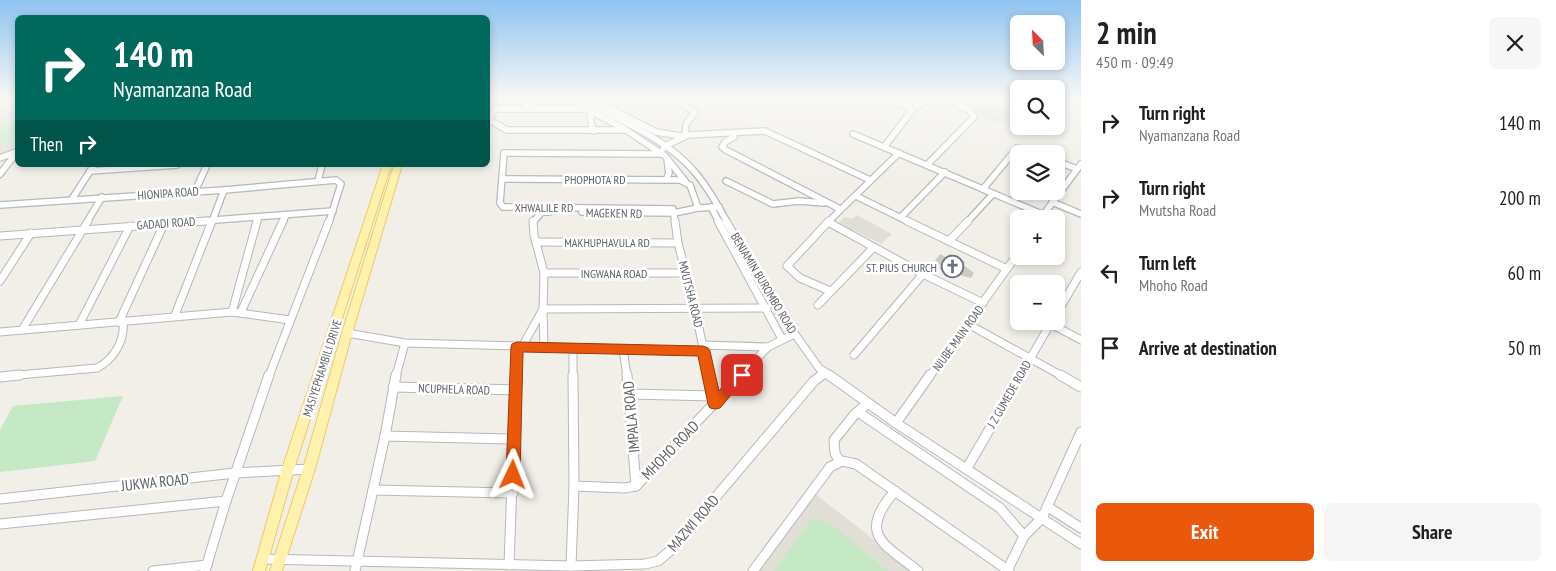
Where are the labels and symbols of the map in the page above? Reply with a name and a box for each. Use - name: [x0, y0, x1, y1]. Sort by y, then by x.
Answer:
- north arrow: [1010, 15, 1065, 70]
- street label: PHOPHOTA RD: [564, 172, 626, 187]
- street label: HIONIPA ROAD: [137, 183, 199, 203]
- street label: XHWALILE RD: [515, 200, 573, 215]
- street label: MAGEKEN RD: [586, 205, 642, 221]
- street label: GADADI ROAD: [136, 213, 196, 233]
- street label: BENJAMIN BUROMBO ROAD: [728, 230, 800, 336]
- street label: MAKHUPHAVULA RD: [564, 235, 650, 250]
- church icon: ST. PIUS CHURCH: [941, 255, 965, 279]
- street label: MVUTSHA ROAD: [676, 259, 706, 329]
- place label: ST. PIUS CHURCH: [866, 260, 937, 275]
- street label: INGWANA ROAD: [581, 266, 647, 281]
- street label: NJUBE MAIN ROAD: [929, 302, 987, 374]
- street label: MASIYEPHAMBILI DRIVE: [299, 317, 345, 419]
- pin: [721, 354, 763, 396]
- street label: J Z GUMEDE ROAD: [983, 358, 1034, 431]
- street label: NCUPHELA ROAD: [418, 380, 490, 398]
- street label: IMPALA ROAD: [618, 380, 644, 454]
- street label: MHOHO ROAD: [637, 416, 703, 484]
- position arrow: [486, 448, 538, 500]
- street label: JUKWA ROAD: [119, 469, 190, 495]
- street label: MAZWI ROAD: [663, 491, 723, 555]

